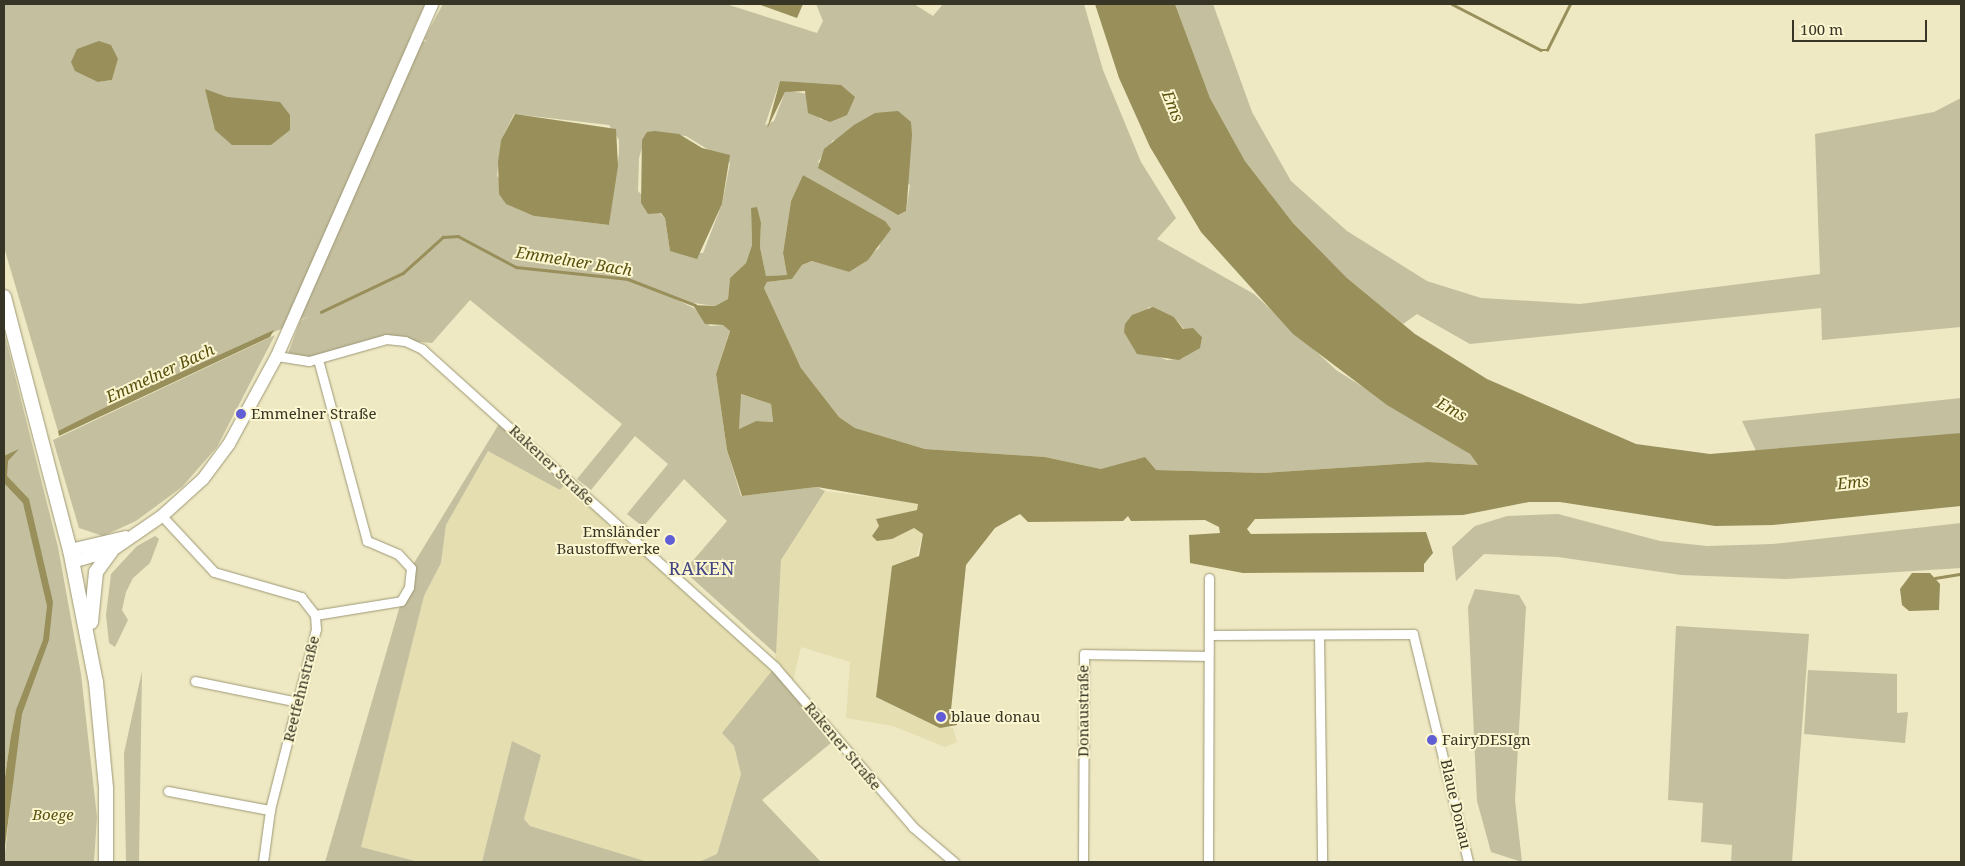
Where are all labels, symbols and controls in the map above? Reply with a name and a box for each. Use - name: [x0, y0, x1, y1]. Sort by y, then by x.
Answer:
- scale bar: [1795, 10, 1930, 42]
- text: 100 m: [1800, 19, 1843, 39]
- water label: Ems: [1158, 88, 1188, 124]
- water label: Emmelner Bach: [514, 242, 634, 280]
- water label: Emmelner Bach: [103, 339, 217, 407]
- water label: Ems: [1433, 393, 1471, 425]
- place label: Emmelner Straße: [251, 405, 376, 423]
- marker: Emmelner Straße: [235, 408, 247, 420]
- street label: Rakener Straße: [506, 421, 598, 509]
- water label: Ems: [1836, 471, 1870, 493]
- place label: Emsländer Baustoffwerke: [556, 522, 660, 557]
- marker: Emsländer Baustoffwerke: [664, 534, 676, 546]
- district label: RAKEN: [668, 557, 736, 579]
- street label: Reetfehnstraße: [279, 634, 323, 744]
- street label: Donaustraße: [1074, 665, 1092, 757]
- street label: Rakener Straße: [801, 698, 885, 794]
- place label: blaue donau: [951, 708, 1040, 726]
- marker: blaue donau: [935, 711, 947, 723]
- place label: FairyDESIgn: [1442, 731, 1531, 749]
- marker: FairyDESIgn: [1426, 734, 1438, 746]
- street label: Blaue Donau: [1437, 757, 1475, 851]
- park label: Boege: [32, 806, 74, 824]

